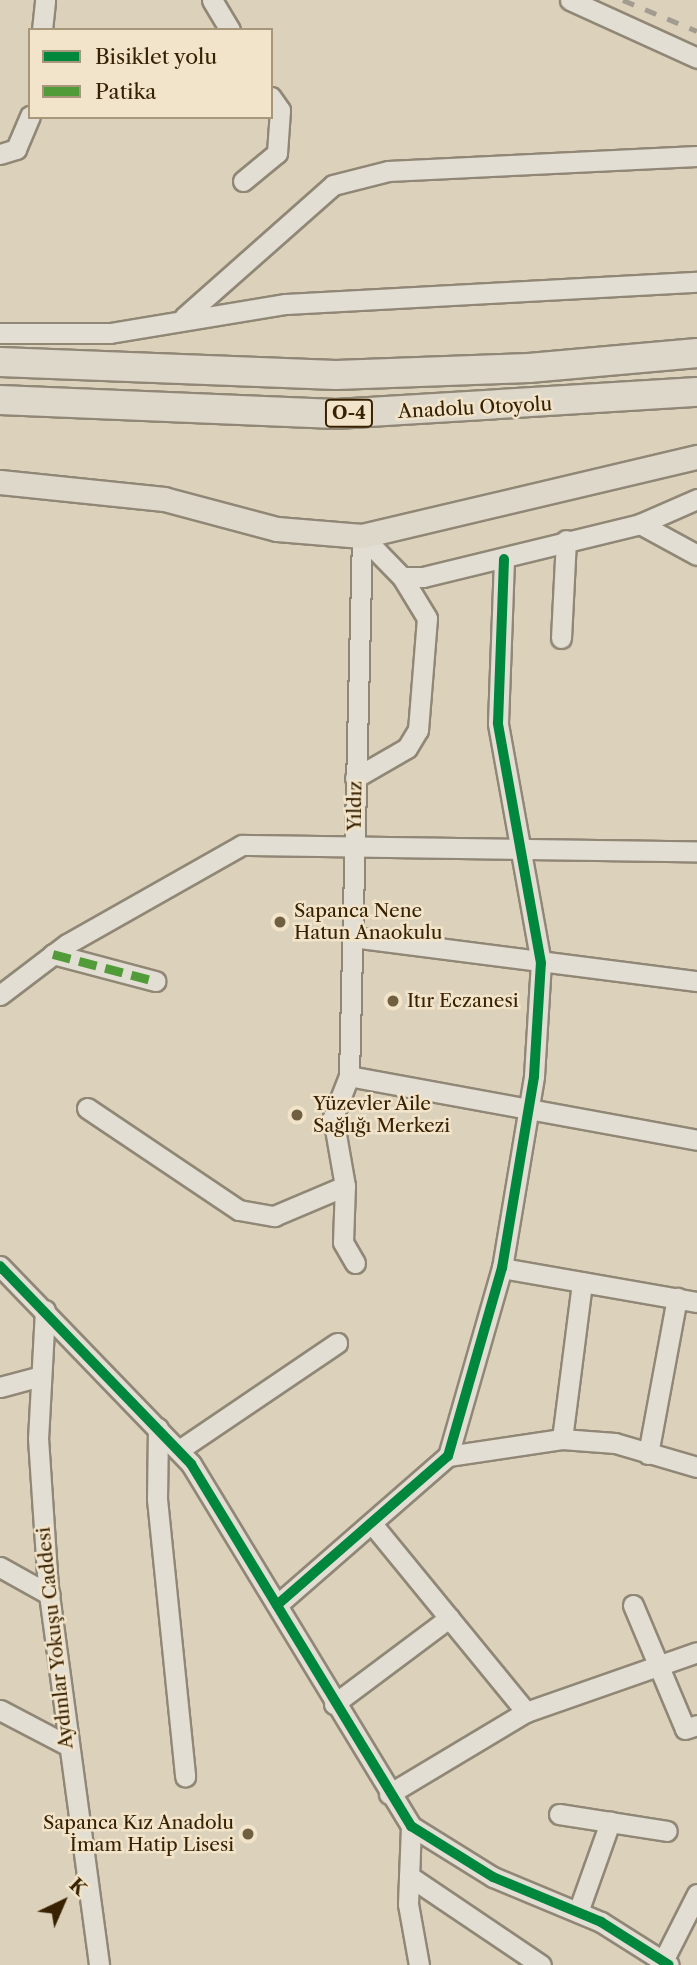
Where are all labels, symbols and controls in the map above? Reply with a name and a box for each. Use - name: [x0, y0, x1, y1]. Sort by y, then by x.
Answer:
- legend: [28, 28, 273, 119]
- text: Bisiklet yolu: [95, 44, 217, 69]
- text: Patika: [95, 79, 156, 104]
- street label: Anadolu Otoyolu: [397, 393, 553, 423]
- road number: O-4: [324, 398, 374, 428]
- street label: Yıldız: [343, 781, 367, 831]
- place label: Sapanca Nene Hatun Anaokulu: [294, 900, 443, 944]
- marker: Sapanca Nene Hatun Anaokulu: [272, 914, 288, 930]
- place label: Itır Eczanesi: [407, 990, 519, 1012]
- marker: Itır Eczanesi: [385, 993, 401, 1009]
- place label: Yüzevler Aile Sağlığı Merkezi: [313, 1093, 450, 1137]
- marker: Yüzevler Aile Sağlığı Merkezi: [287, 1105, 307, 1125]
- street label: Aydınlar Yokuşu Caddesi: [32, 1525, 78, 1751]
- place label: Sapanca Kız Anadolu İmam Hatip Lisesi: [42, 1812, 234, 1856]
- marker: Sapanca Kız Anadolu İmam Hatip Lisesi: [240, 1826, 256, 1842]
- north arrow: [28, 1867, 98, 1937]
- text: K: [64, 1873, 91, 1900]

